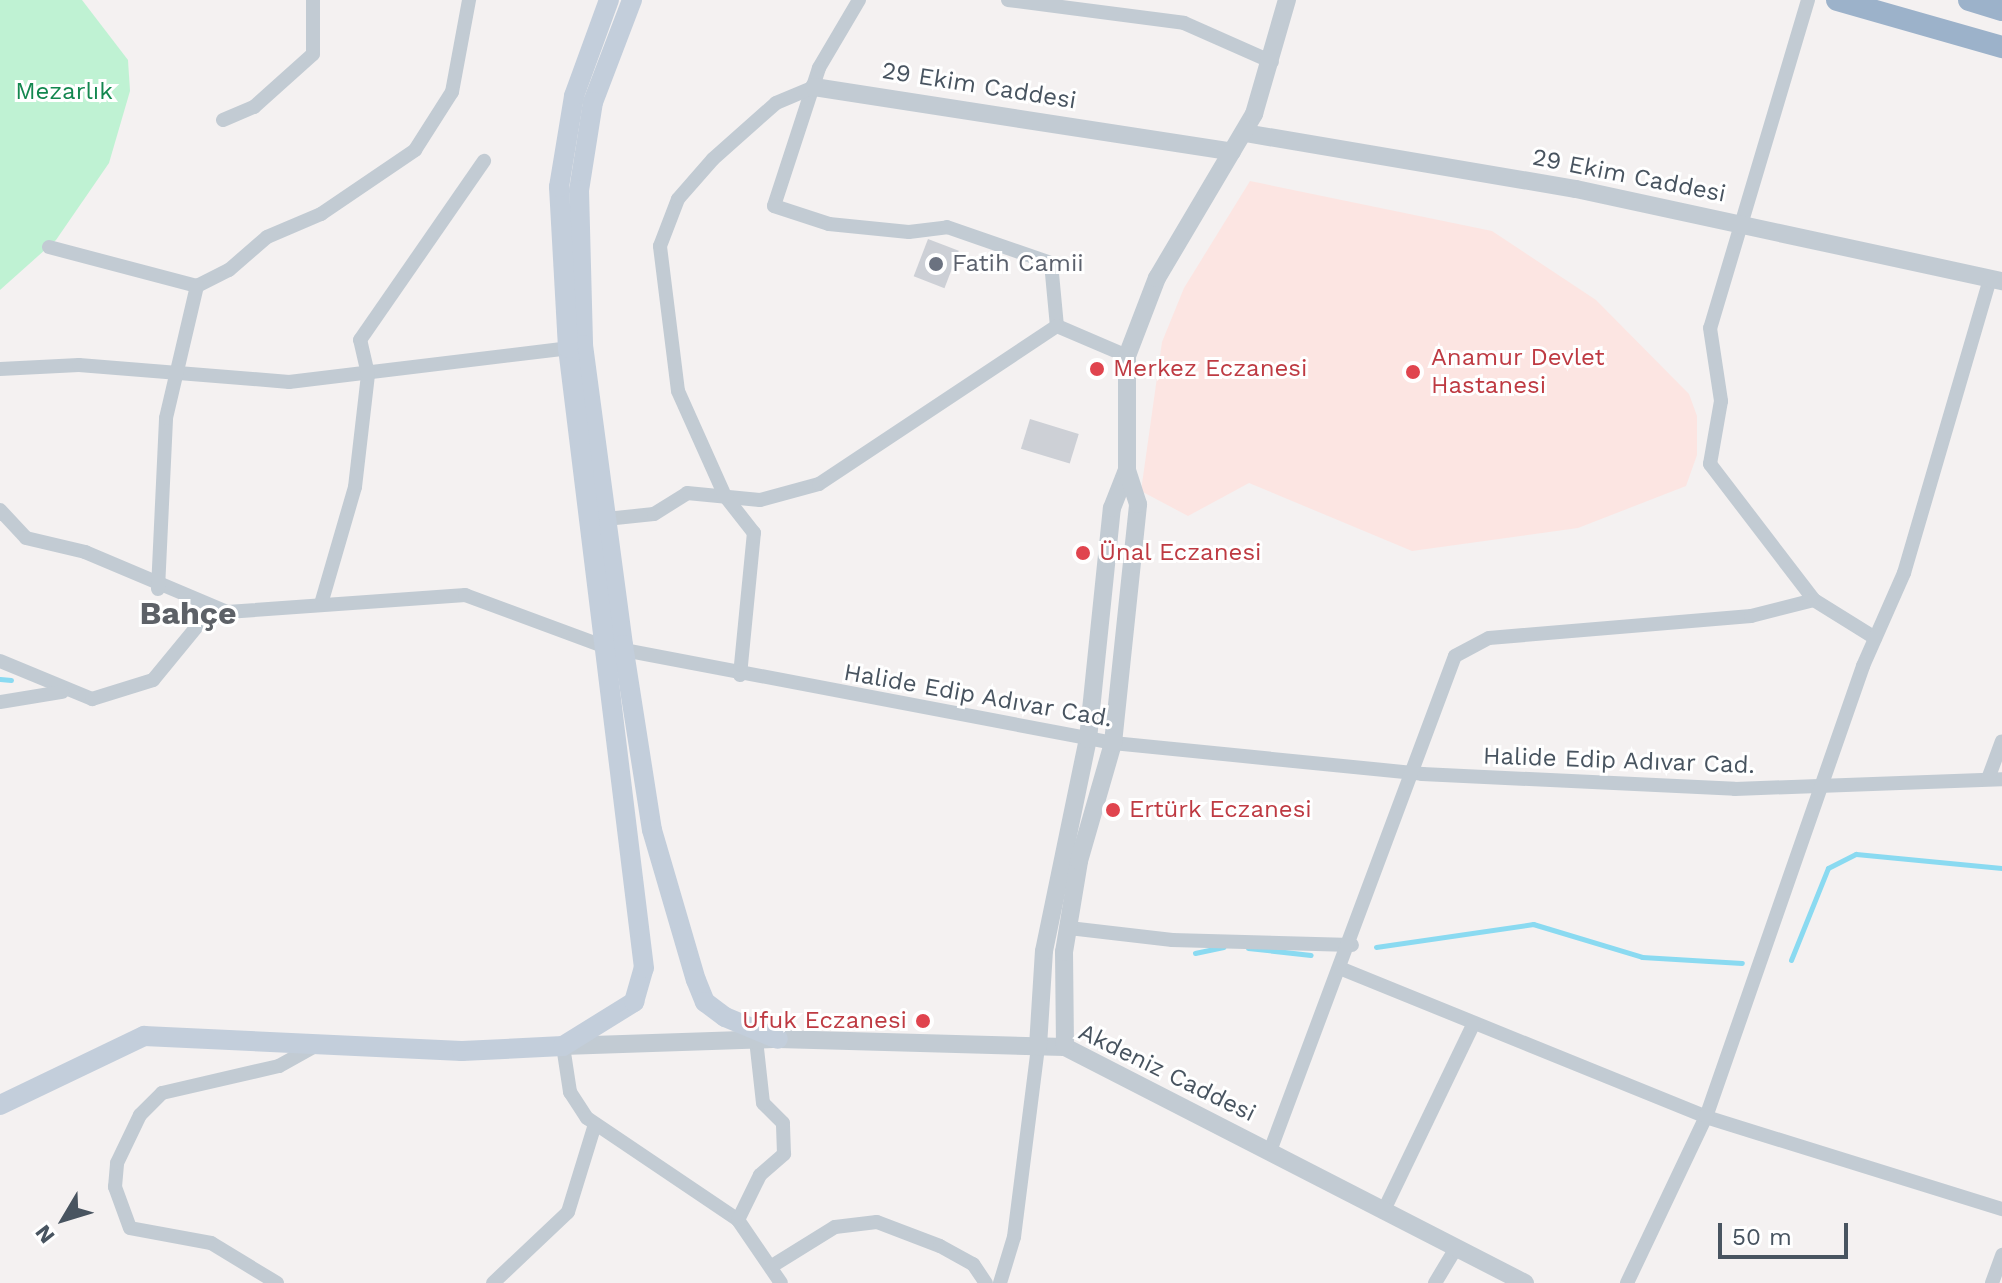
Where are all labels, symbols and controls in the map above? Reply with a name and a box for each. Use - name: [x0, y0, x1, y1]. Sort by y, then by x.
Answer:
- street label: 29 Ekim Caddesi: [880, 56, 1078, 116]
- park label: Mezarlık: [15, 78, 113, 106]
- street label: 29 Ekim Caddesi: [1530, 143, 1728, 209]
- place label: Fatih Camii: [952, 250, 1084, 278]
- marker: Fatih Camii: [927, 255, 945, 273]
- place label: Anamur Devlet Hastanesi: [1431, 344, 1605, 400]
- place label: Merkez Eczanesi: [1113, 355, 1307, 383]
- marker: Merkez Eczanesi: [1088, 360, 1106, 378]
- marker: Anamur Devlet Hastanesi: [1402, 361, 1424, 383]
- place label: Ünal Eczanesi: [1099, 539, 1262, 567]
- marker: Ünal Eczanesi: [1074, 544, 1092, 562]
- district label: Bahçe: [140, 594, 236, 632]
- street label: Halide Edip Adıvar Cad.: [841, 658, 1115, 734]
- street label: Halide Edip Adıvar Cad.: [1482, 742, 1756, 780]
- place label: Ertürk Eczanesi: [1129, 796, 1312, 824]
- marker: Ertürk Eczanesi: [1104, 801, 1122, 819]
- place label: Ufuk Eczanesi: [742, 1007, 907, 1035]
- marker: Ufuk Eczanesi: [914, 1012, 932, 1030]
- street label: Akdeniz Caddesi: [1074, 1018, 1260, 1128]
- north arrow: [24, 1179, 104, 1259]
- scale bar: [1722, 1207, 1852, 1257]
- text: N: [30, 1220, 60, 1248]
- text: 50 m: [1732, 1223, 1792, 1251]

